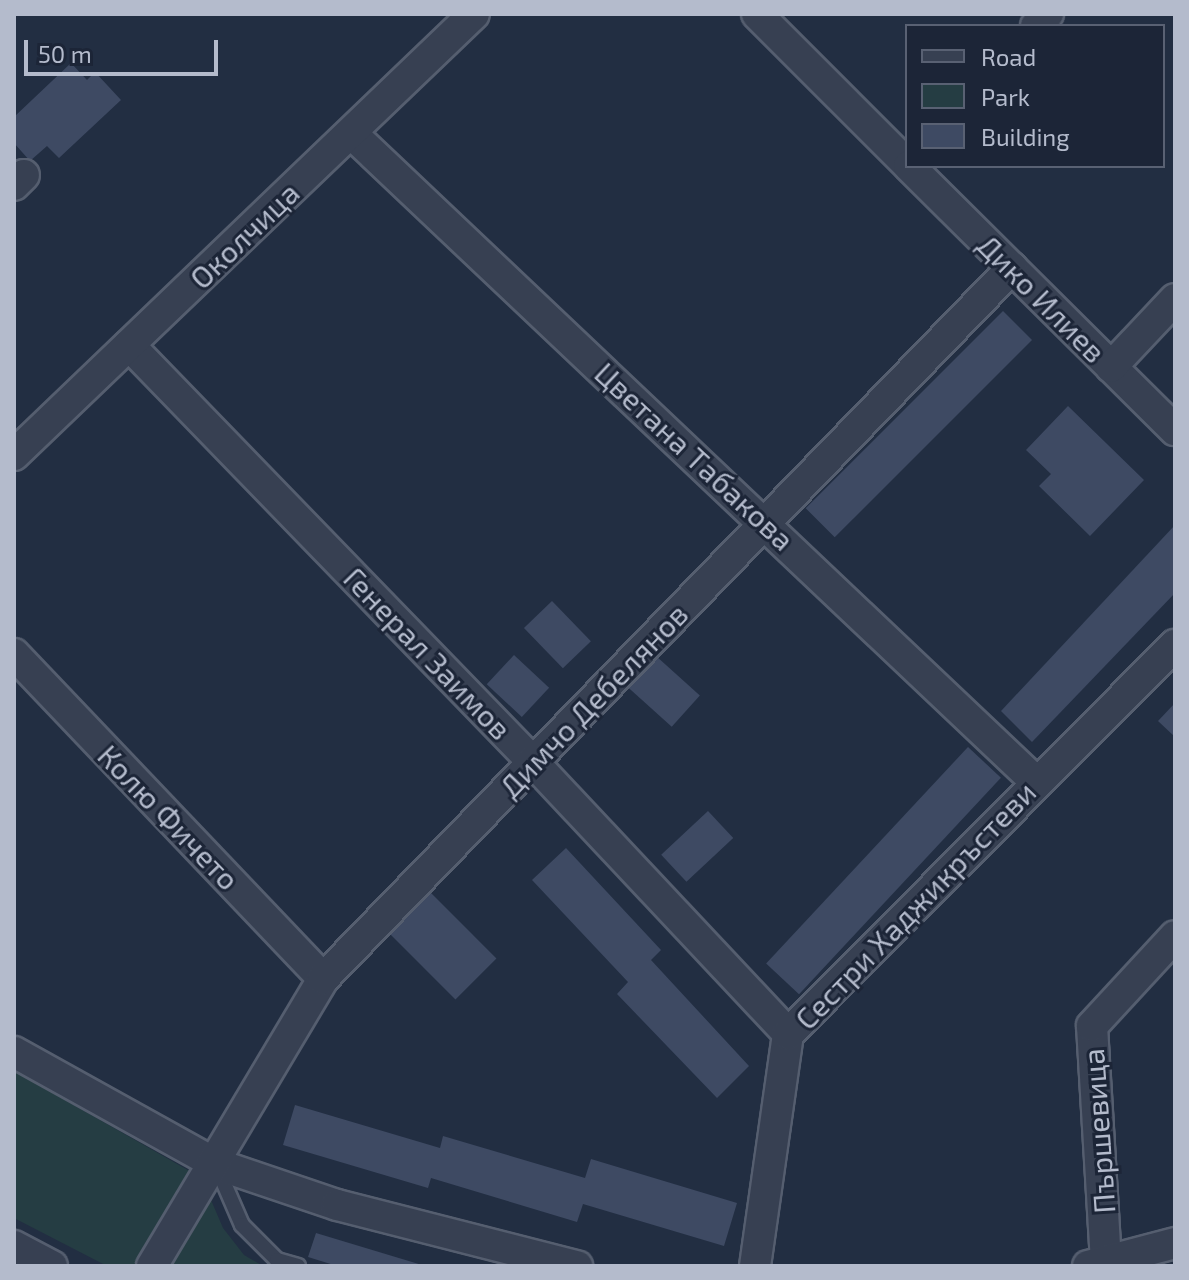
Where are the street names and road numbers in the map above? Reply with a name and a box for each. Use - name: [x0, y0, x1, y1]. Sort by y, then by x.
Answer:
- street label: Околчица: [182, 174, 306, 296]
- street label: Дико Илиев: [971, 227, 1113, 369]
- street label: Цветана Табакова: [588, 355, 802, 557]
- street label: Генерал Заимов: [337, 560, 519, 746]
- street label: Димчо Дебелянов: [491, 596, 695, 804]
- street label: Колю Фичето: [91, 737, 247, 897]
- street label: Сестри Хаджикръстеви: [787, 774, 1043, 1036]
- street label: Пършевица: [1074, 1047, 1122, 1215]

